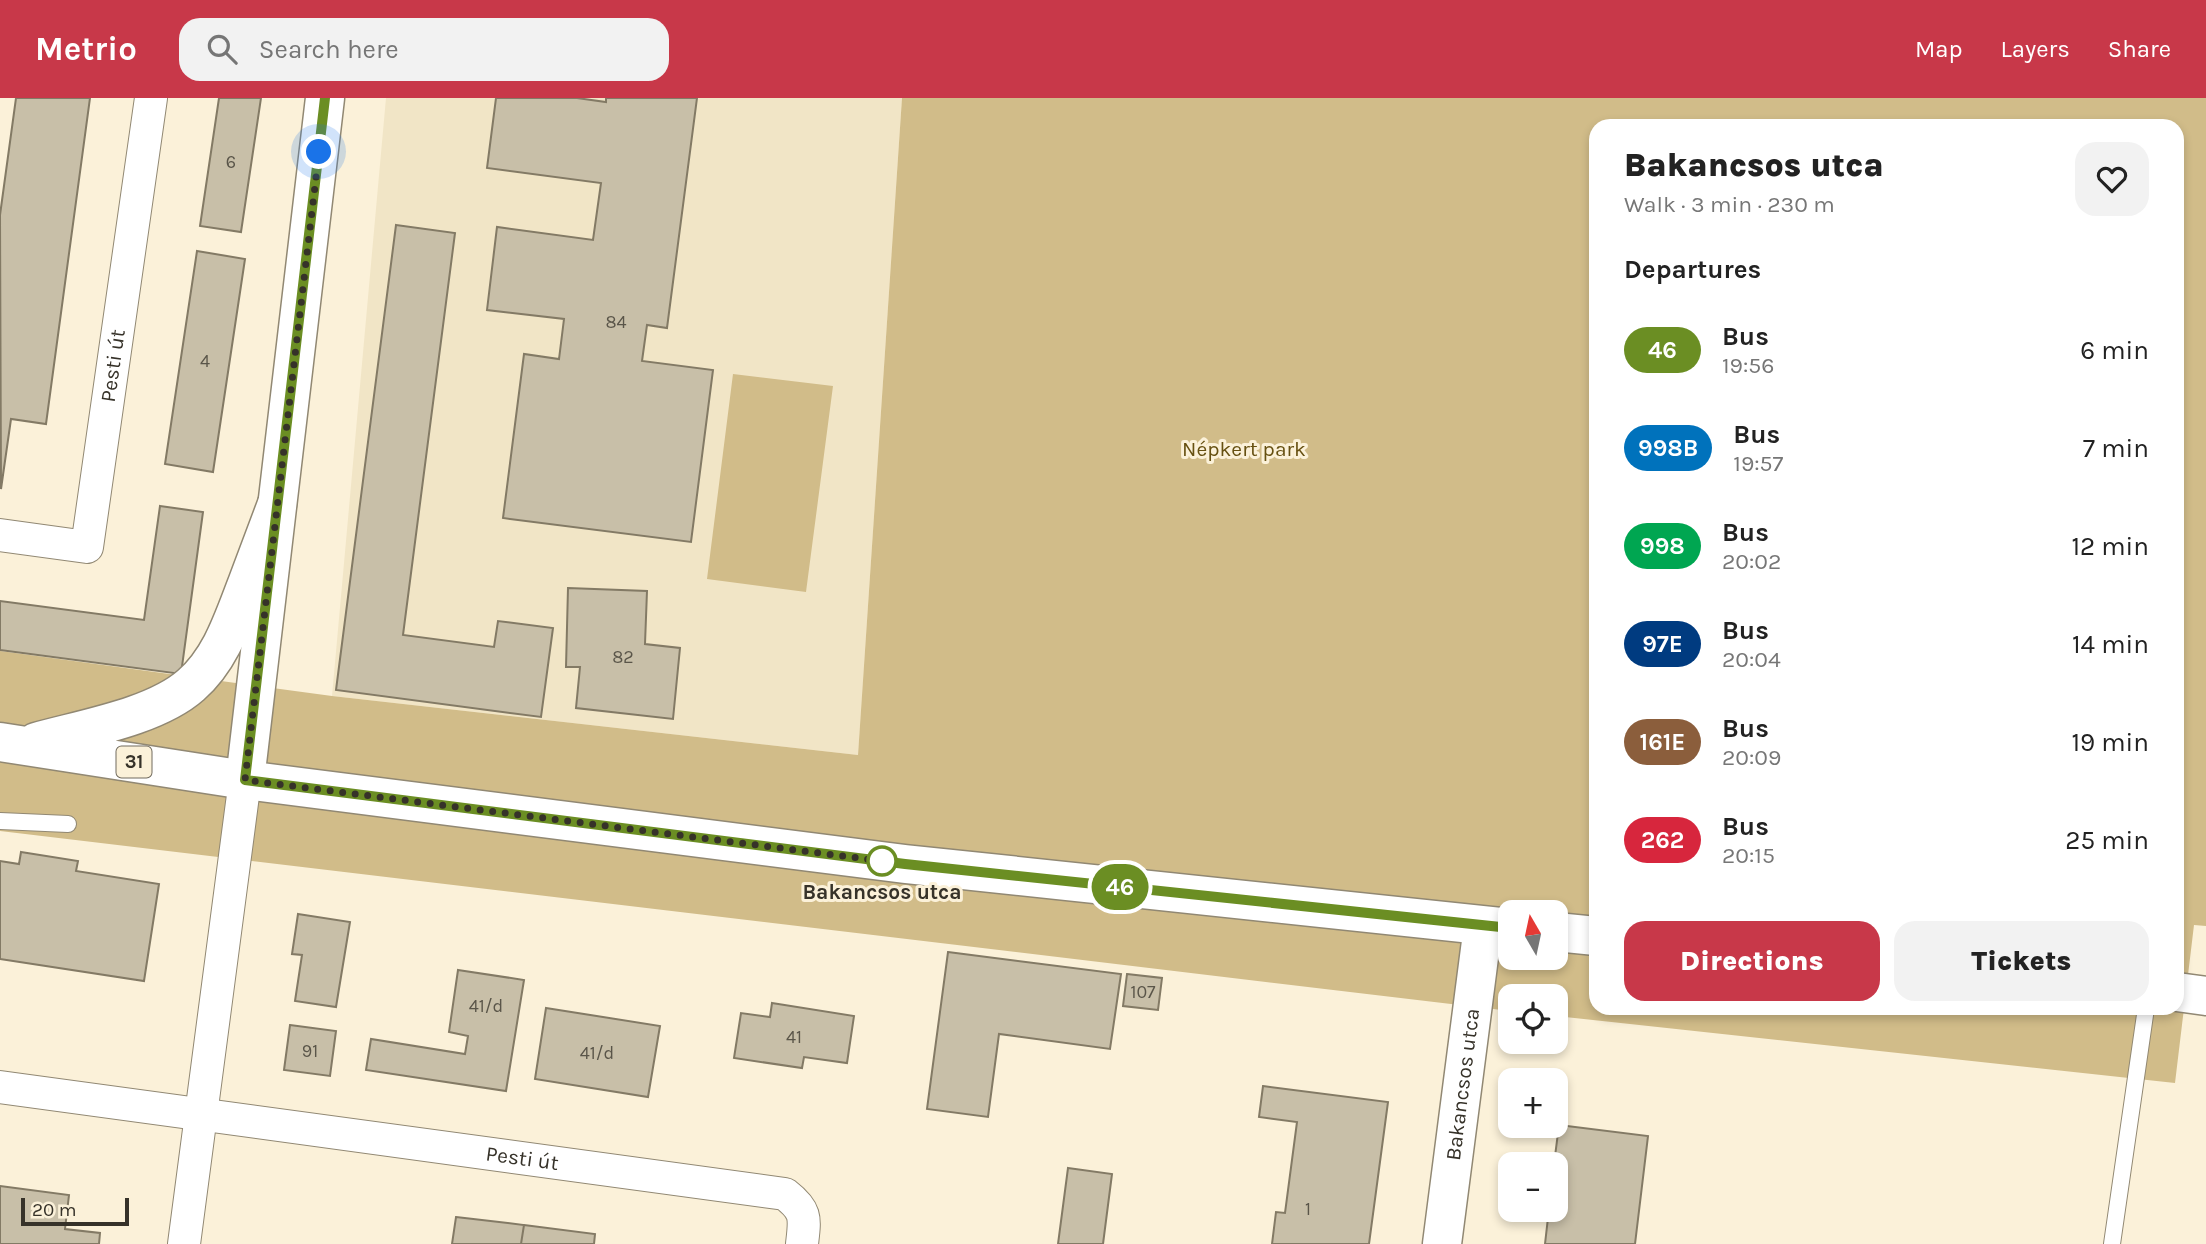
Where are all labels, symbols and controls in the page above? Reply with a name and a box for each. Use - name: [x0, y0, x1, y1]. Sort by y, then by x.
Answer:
- search box: [179, 18, 669, 81]
- text: Metrio: [35, 30, 137, 68]
- icon: search: [203, 30, 241, 68]
- text: Search here: [259, 34, 399, 65]
- text: Map: [1915, 35, 1963, 63]
- text: Layers: [2001, 35, 2070, 63]
- text: Share: [2108, 35, 2171, 63]
- your location: [301, 134, 336, 169]
- button: heart: [2075, 142, 2149, 216]
- text: Bakancsos utca: [1624, 146, 1884, 184]
- house number: 6: [226, 151, 236, 173]
- text: Walk · 3 min · 230 m: [1624, 191, 1835, 218]
- text: Departures: [1624, 254, 1761, 285]
- house number: 84: [605, 311, 627, 333]
- text: Bus: [1722, 321, 1769, 352]
- street label: Pesti út: [96, 328, 130, 404]
- text: 6 min: [2080, 335, 2149, 366]
- text: 46: [1648, 336, 1677, 364]
- house number: 4: [200, 350, 210, 372]
- text: 19:56: [1722, 352, 1774, 379]
- text: Bus: [1733, 419, 1780, 450]
- text: 7 min: [2083, 433, 2149, 464]
- text: 998B: [1638, 434, 1698, 462]
- park label: Népkert park: [1182, 437, 1306, 461]
- text: 19:57: [1733, 450, 1783, 477]
- text: Bus: [1722, 517, 1769, 548]
- text: 12 min: [2071, 531, 2149, 562]
- text: 998: [1640, 532, 1685, 560]
- text: 20:02: [1722, 548, 1781, 575]
- text: Bus: [1722, 615, 1769, 646]
- text: 14 min: [2072, 629, 2149, 660]
- text: 97E: [1642, 630, 1683, 658]
- house number: 82: [612, 646, 634, 668]
- text: 20:04: [1722, 646, 1781, 673]
- text: Bus: [1722, 713, 1769, 744]
- text: 19 min: [2071, 727, 2149, 758]
- text: 161E: [1640, 728, 1685, 756]
- text: 20:09: [1722, 744, 1781, 771]
- road number: 31: [116, 747, 152, 778]
- text: Bus: [1722, 811, 1769, 842]
- text: 25 min: [2065, 825, 2149, 856]
- text: 262: [1641, 826, 1684, 854]
- text: 20:15: [1722, 842, 1775, 869]
- marker: Bakancsos utca: [867, 846, 897, 876]
- line badge: 46: [1088, 864, 1152, 910]
- text: 46: [1106, 873, 1134, 901]
- place label: Bakancsos utca: [802, 880, 962, 904]
- north arrow: [1498, 900, 1568, 970]
- map controls: [1498, 900, 1568, 1222]
- button: Directions: [1624, 921, 1880, 1001]
- button: Tickets: [1894, 921, 2149, 1001]
- house number: 107: [1130, 981, 1156, 1003]
- button: locate: [1498, 984, 1568, 1054]
- house number: 41/d: [469, 995, 503, 1017]
- street label: Bakancsos utca: [1441, 1007, 1484, 1162]
- house number: 41: [786, 1026, 802, 1048]
- house number: 91: [302, 1040, 318, 1062]
- house number: 41/d: [580, 1042, 614, 1064]
- button: +: [1498, 1068, 1568, 1138]
- street label: Pesti út: [484, 1141, 560, 1175]
- button: −: [1498, 1152, 1568, 1222]
- scale bar: [21, 1195, 130, 1227]
- house number: 1: [1305, 1198, 1311, 1220]
- text: 20 m: [32, 1199, 77, 1221]

